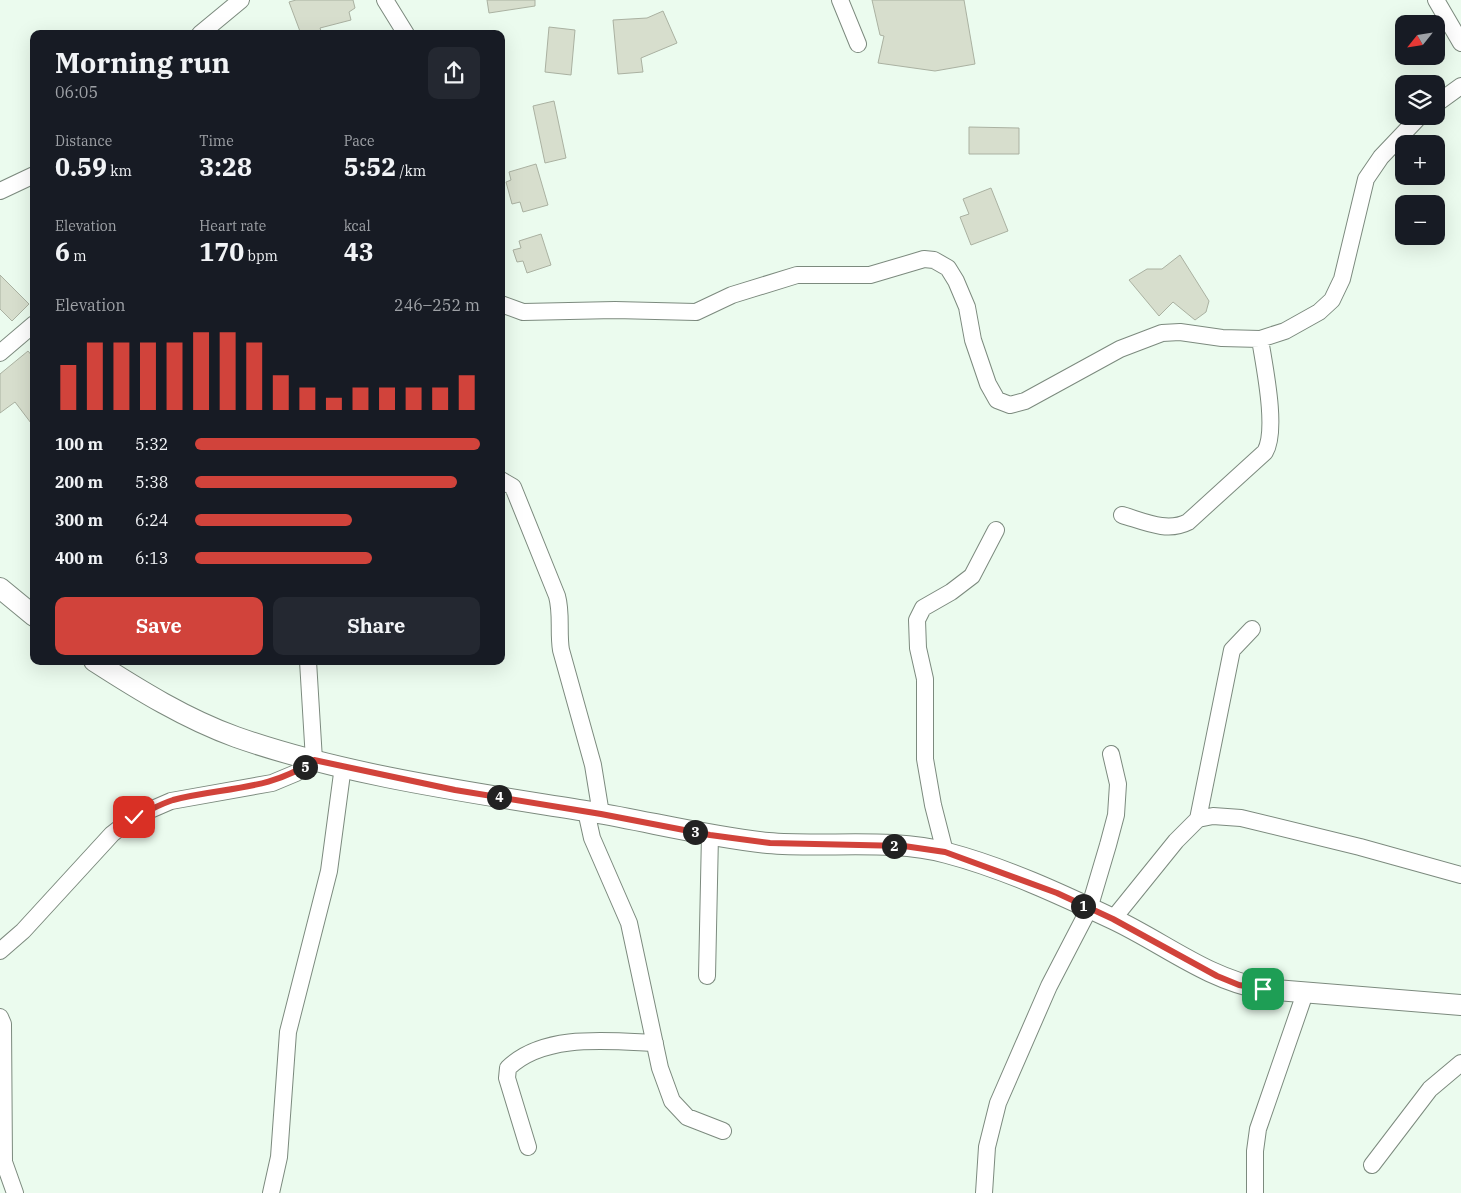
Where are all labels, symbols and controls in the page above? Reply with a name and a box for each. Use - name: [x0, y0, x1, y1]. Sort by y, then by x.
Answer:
- north arrow: [1395, 15, 1445, 65]
- map controls: [1395, 15, 1445, 245]
- text: Morning run: [55, 44, 230, 81]
- button: share: [428, 47, 480, 99]
- button: layers: [1395, 75, 1445, 125]
- text: 06:05: [55, 82, 98, 102]
- text: Distance: [55, 132, 112, 150]
- text: Time: [199, 132, 234, 150]
- text: Pace: [344, 132, 374, 150]
- button: +: [1395, 135, 1445, 185]
- text: 0.59: [55, 150, 107, 183]
- text: 3:28: [199, 150, 252, 183]
- text: 5:52: [344, 150, 396, 183]
- text: km: [107, 162, 132, 180]
- text: /km: [396, 162, 426, 180]
- button: −: [1395, 195, 1445, 245]
- text: Elevation: [55, 217, 117, 235]
- text: Heart rate: [199, 217, 266, 235]
- text: kcal: [344, 217, 371, 235]
- text: 6: [55, 235, 70, 268]
- text: 170: [199, 235, 244, 268]
- text: 43: [344, 235, 374, 268]
- text: m: [70, 247, 87, 265]
- text: bpm: [244, 247, 278, 265]
- text: Elevation: [55, 295, 125, 315]
- text: 246–252 m: [394, 295, 480, 315]
- text: 100 m: [55, 434, 103, 454]
- text: 5:32: [135, 434, 168, 454]
- text: 200 m: [55, 472, 103, 492]
- text: 5:38: [135, 472, 168, 492]
- text: 300 m: [55, 510, 103, 530]
- text: 6:24: [135, 510, 168, 530]
- text: 400 m: [55, 548, 103, 568]
- text: 6:13: [135, 548, 168, 568]
- button: Save: [55, 597, 263, 655]
- button: Share: [273, 597, 480, 655]
- pin: 5: [292, 754, 318, 780]
- text: 5: [301, 758, 310, 776]
- pin: 4: [486, 784, 512, 810]
- text: 4: [495, 788, 504, 806]
- pin: [113, 796, 155, 838]
- icon: check: [120, 803, 148, 831]
- pin: 3: [682, 820, 708, 844]
- text: 3: [691, 823, 700, 841]
- pin: 2: [882, 834, 906, 858]
- text: 2: [890, 837, 899, 855]
- pin: 1: [1070, 894, 1096, 918]
- text: 1: [1079, 897, 1088, 915]
- pin: [1242, 968, 1284, 1010]
- icon: arrive: [1249, 975, 1277, 1003]

